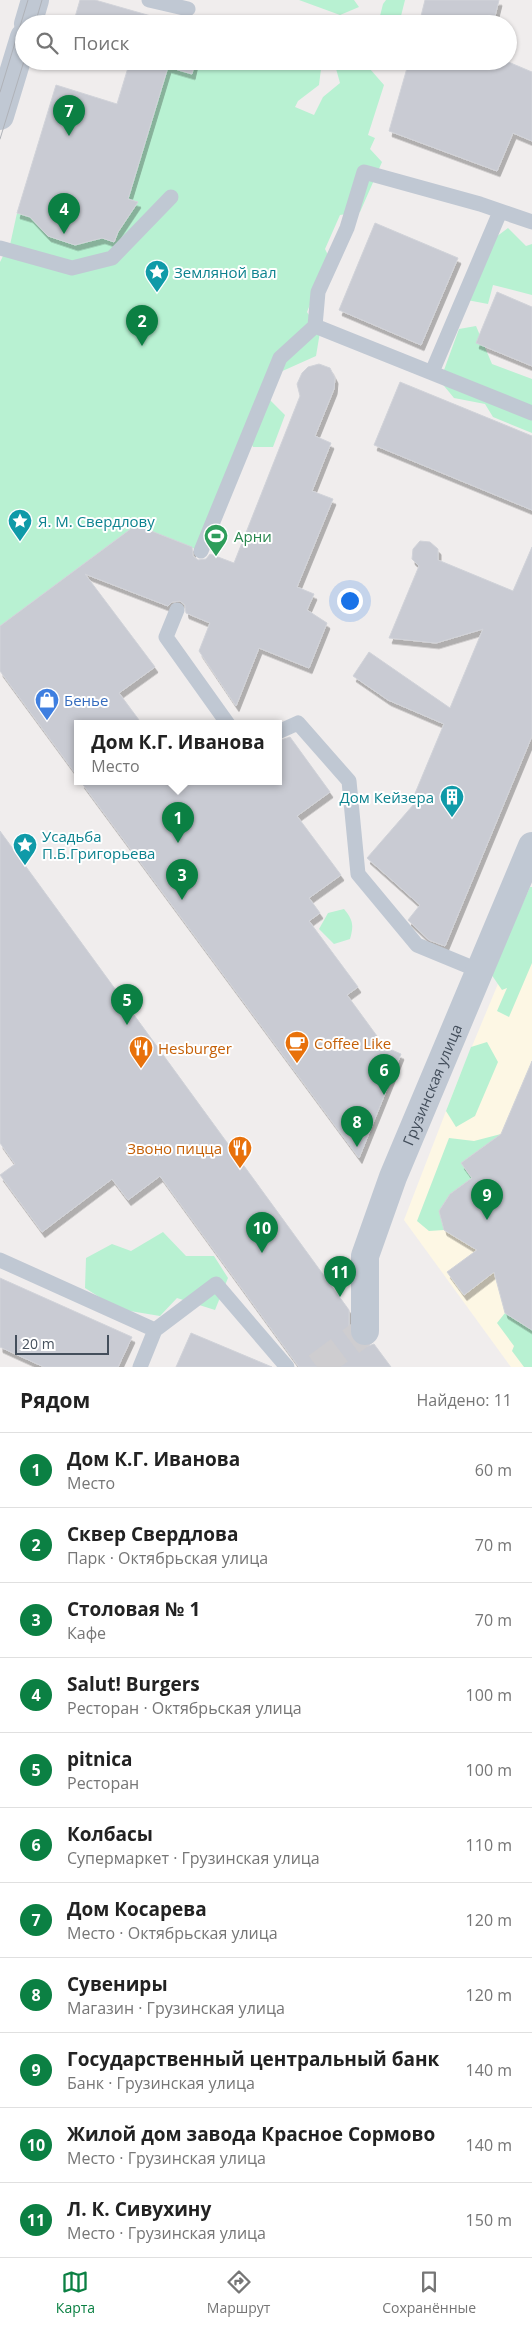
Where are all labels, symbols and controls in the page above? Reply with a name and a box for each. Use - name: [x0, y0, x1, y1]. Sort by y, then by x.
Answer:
- search box: [15, 15, 517, 70]
- icon: search: [33, 29, 61, 57]
- text: Поиск: [73, 30, 129, 56]
- pin: 7: [53, 95, 85, 136]
- pin: 4: [48, 193, 80, 234]
- place icon: Земляной вал: [144, 259, 170, 293]
- place label: Земляной вал: [174, 262, 277, 282]
- pin: 2: [126, 305, 158, 346]
- place icon: Я. М. Свердлову: [7, 508, 33, 542]
- place label: Я. М. Свердлову: [38, 511, 155, 531]
- sports icon: Арни: [203, 523, 229, 557]
- place label: Арни: [234, 526, 272, 546]
- your location: [337, 588, 363, 614]
- shop icon: Бенье: [34, 687, 60, 721]
- place label: Бенье: [64, 690, 108, 710]
- popup: [74, 720, 282, 785]
- text: Дом К.Г. Иванова: [91, 729, 265, 755]
- text: Место: [91, 755, 140, 777]
- building icon: Дом Кейзера: [439, 784, 465, 818]
- place label: Дом Кейзера: [340, 787, 434, 807]
- pin: 1: [162, 802, 194, 843]
- place label: Усадьба П.Б.Григорьева: [42, 826, 155, 863]
- place icon: Усадьба П.Б.Григорьева: [12, 832, 38, 866]
- pin: 3: [166, 859, 198, 900]
- pin: 5: [111, 984, 143, 1025]
- street label: Грузинская улица: [397, 1021, 466, 1148]
- cafe icon: Coffee Like: [284, 1030, 310, 1064]
- place label: Coffee Like: [314, 1033, 391, 1053]
- restaurant icon: Hesburger: [128, 1035, 154, 1069]
- place label: Hesburger: [158, 1038, 232, 1058]
- pin: 6: [368, 1054, 400, 1095]
- pin: 8: [341, 1106, 373, 1147]
- restaurant icon: Звоно пицца: [227, 1135, 253, 1169]
- place label: Звоно пицца: [127, 1138, 222, 1158]
- pin: 9: [471, 1179, 503, 1220]
- pin: 10: [246, 1212, 278, 1253]
- pin: 11: [324, 1256, 356, 1297]
- scale bar: [15, 1332, 109, 1355]
- text: 20 m: [22, 1334, 55, 1353]
- text: Рядом: [20, 1386, 90, 1414]
- text: Найдено: 11: [417, 1389, 512, 1411]
- text: Дом К.Г. Иванова: [67, 1446, 240, 1472]
- text: 1: [31, 1459, 41, 1481]
- text: 60 m: [475, 1459, 512, 1481]
- text: Место: [67, 1472, 115, 1494]
- text: Сквер Свердлова: [67, 1521, 238, 1547]
- text: 2: [31, 1534, 41, 1556]
- text: 70 m: [475, 1534, 512, 1556]
- text: Парк · Октябрьская улица: [67, 1547, 268, 1569]
- text: Столовая № 1: [67, 1596, 200, 1622]
- text: 3: [31, 1609, 41, 1631]
- text: 70 m: [475, 1609, 512, 1631]
- text: Кафе: [67, 1622, 106, 1644]
- text: Salut! Burgers: [67, 1671, 200, 1697]
- text: 4: [31, 1684, 41, 1706]
- text: 100 m: [466, 1684, 512, 1706]
- text: Ресторан · Октябрьская улица: [67, 1697, 302, 1719]
- text: pitnica: [67, 1746, 133, 1772]
- text: 5: [31, 1759, 41, 1781]
- text: 100 m: [466, 1759, 512, 1781]
- text: Ресторан: [67, 1772, 139, 1794]
- text: Колбасы: [67, 1821, 153, 1847]
- text: 6: [31, 1834, 41, 1856]
- text: 110 m: [466, 1834, 512, 1856]
- text: Супермаркет · Грузинская улица: [67, 1847, 320, 1869]
- text: Дом Косарева: [67, 1896, 207, 1922]
- text: 7: [31, 1909, 41, 1931]
- text: 120 m: [466, 1909, 512, 1931]
- text: Место · Октябрьская улица: [67, 1922, 278, 1944]
- text: Сувениры: [67, 1971, 168, 1997]
- text: 8: [31, 1984, 41, 2006]
- text: 120 m: [466, 1984, 512, 2006]
- text: Магазин · Грузинская улица: [67, 1997, 285, 2019]
- text: Государственный центральный банк: [67, 2046, 439, 2072]
- text: 9: [31, 2059, 41, 2081]
- text: 140 m: [466, 2059, 512, 2081]
- text: Банк · Грузинская улица: [67, 2072, 255, 2094]
- text: Жилой дом завода Красное Сормово: [67, 2121, 435, 2147]
- text: 10: [27, 2134, 45, 2156]
- text: 140 m: [466, 2134, 512, 2156]
- text: Место · Грузинская улица: [67, 2147, 266, 2169]
- text: Л. К. Сивухину: [67, 2196, 211, 2222]
- text: 11: [27, 2209, 45, 2231]
- text: 150 m: [466, 2209, 512, 2231]
- text: Место · Грузинская улица: [67, 2222, 266, 2244]
- tab: Карта: [56, 2268, 95, 2317]
- tab: Маршрут: [207, 2268, 270, 2317]
- tab: Сохранённые: [382, 2268, 476, 2317]

